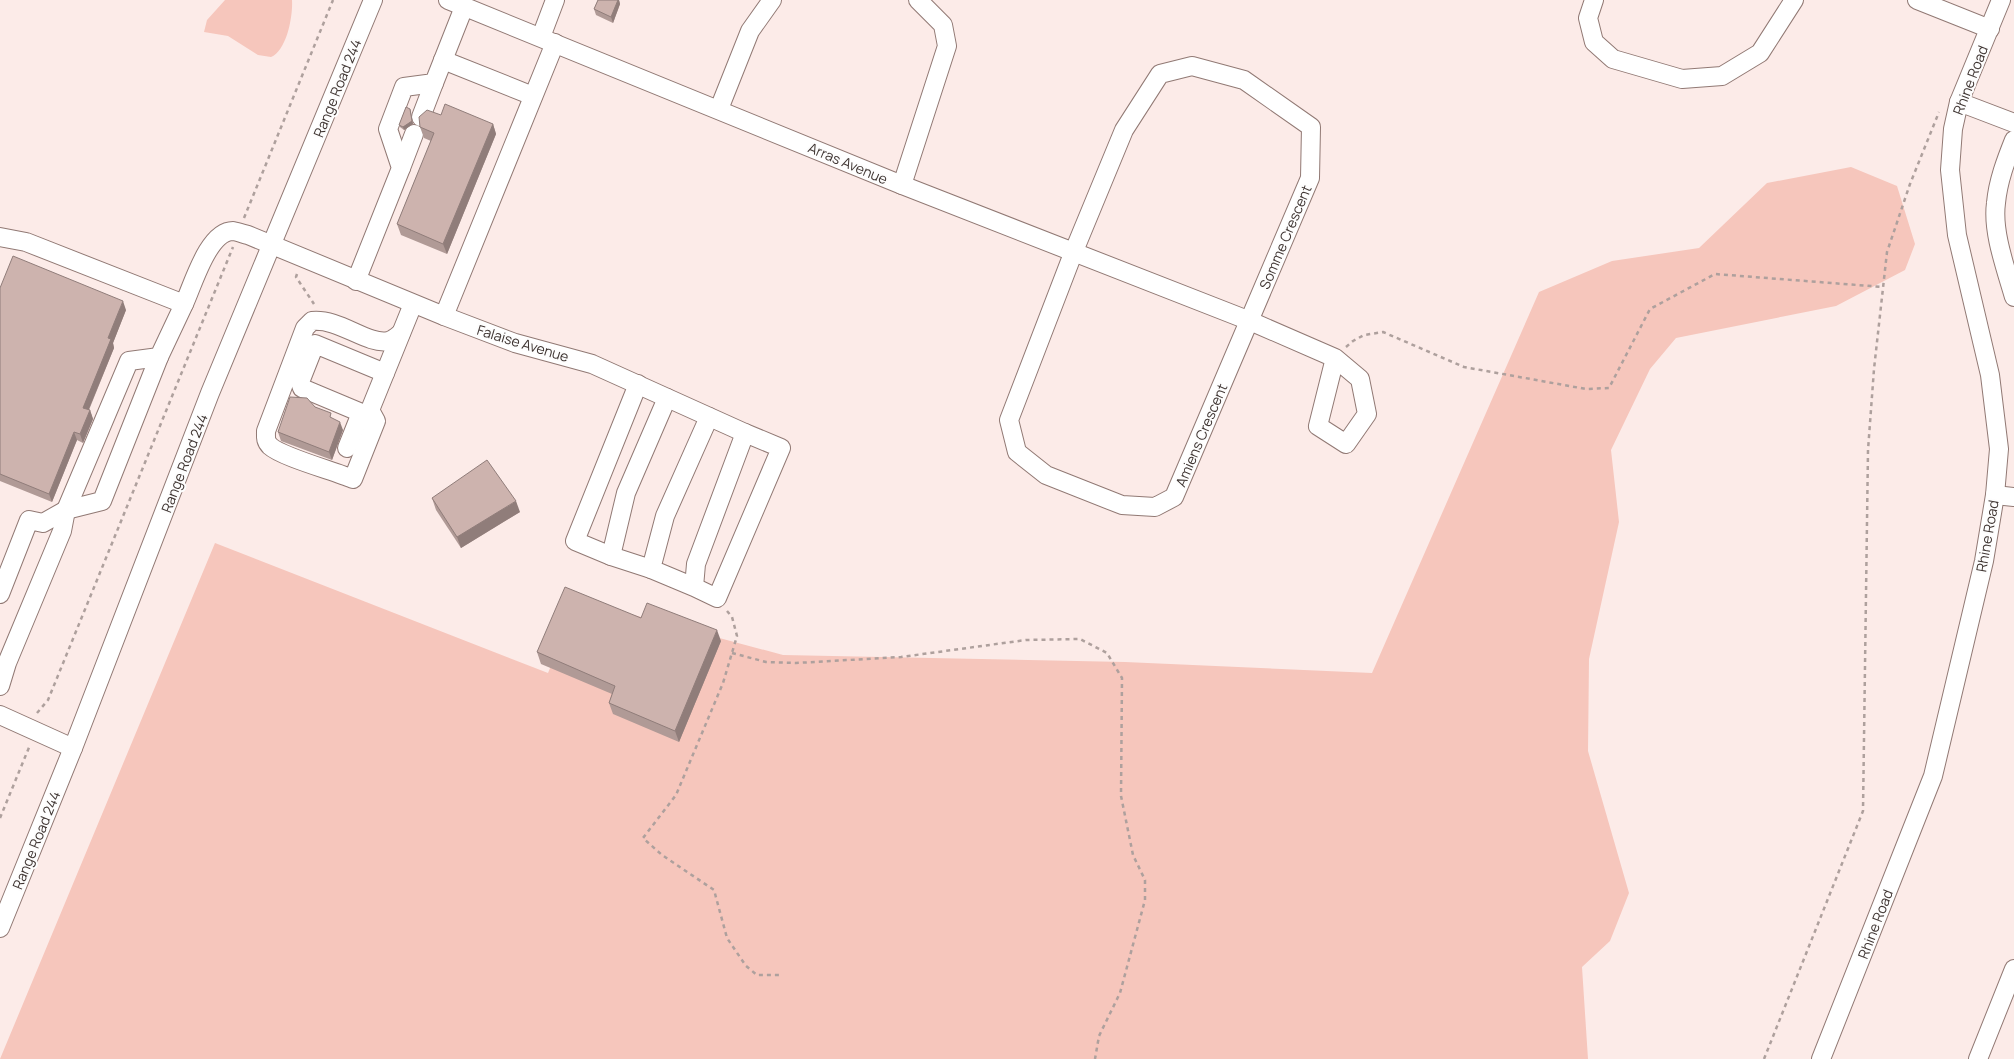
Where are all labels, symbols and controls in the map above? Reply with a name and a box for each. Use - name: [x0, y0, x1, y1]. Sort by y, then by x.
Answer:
- street label: Range Road 244: [309, 36, 365, 140]
- street label: Rhine Road: [1948, 43, 1992, 117]
- street label: Arras Avenue: [805, 138, 891, 188]
- street label: Somme Crescent: [1254, 182, 1316, 292]
- street label: Falaise Avenue: [475, 320, 571, 366]
- street label: Amiens Crescent: [1171, 380, 1231, 489]
- street label: Range Road 244: [156, 411, 212, 515]
- street label: Rhine Road: [1971, 498, 2003, 574]
- street label: Range Road 244: [8, 788, 64, 892]
- street label: Rhine Road: [1853, 887, 1897, 961]

